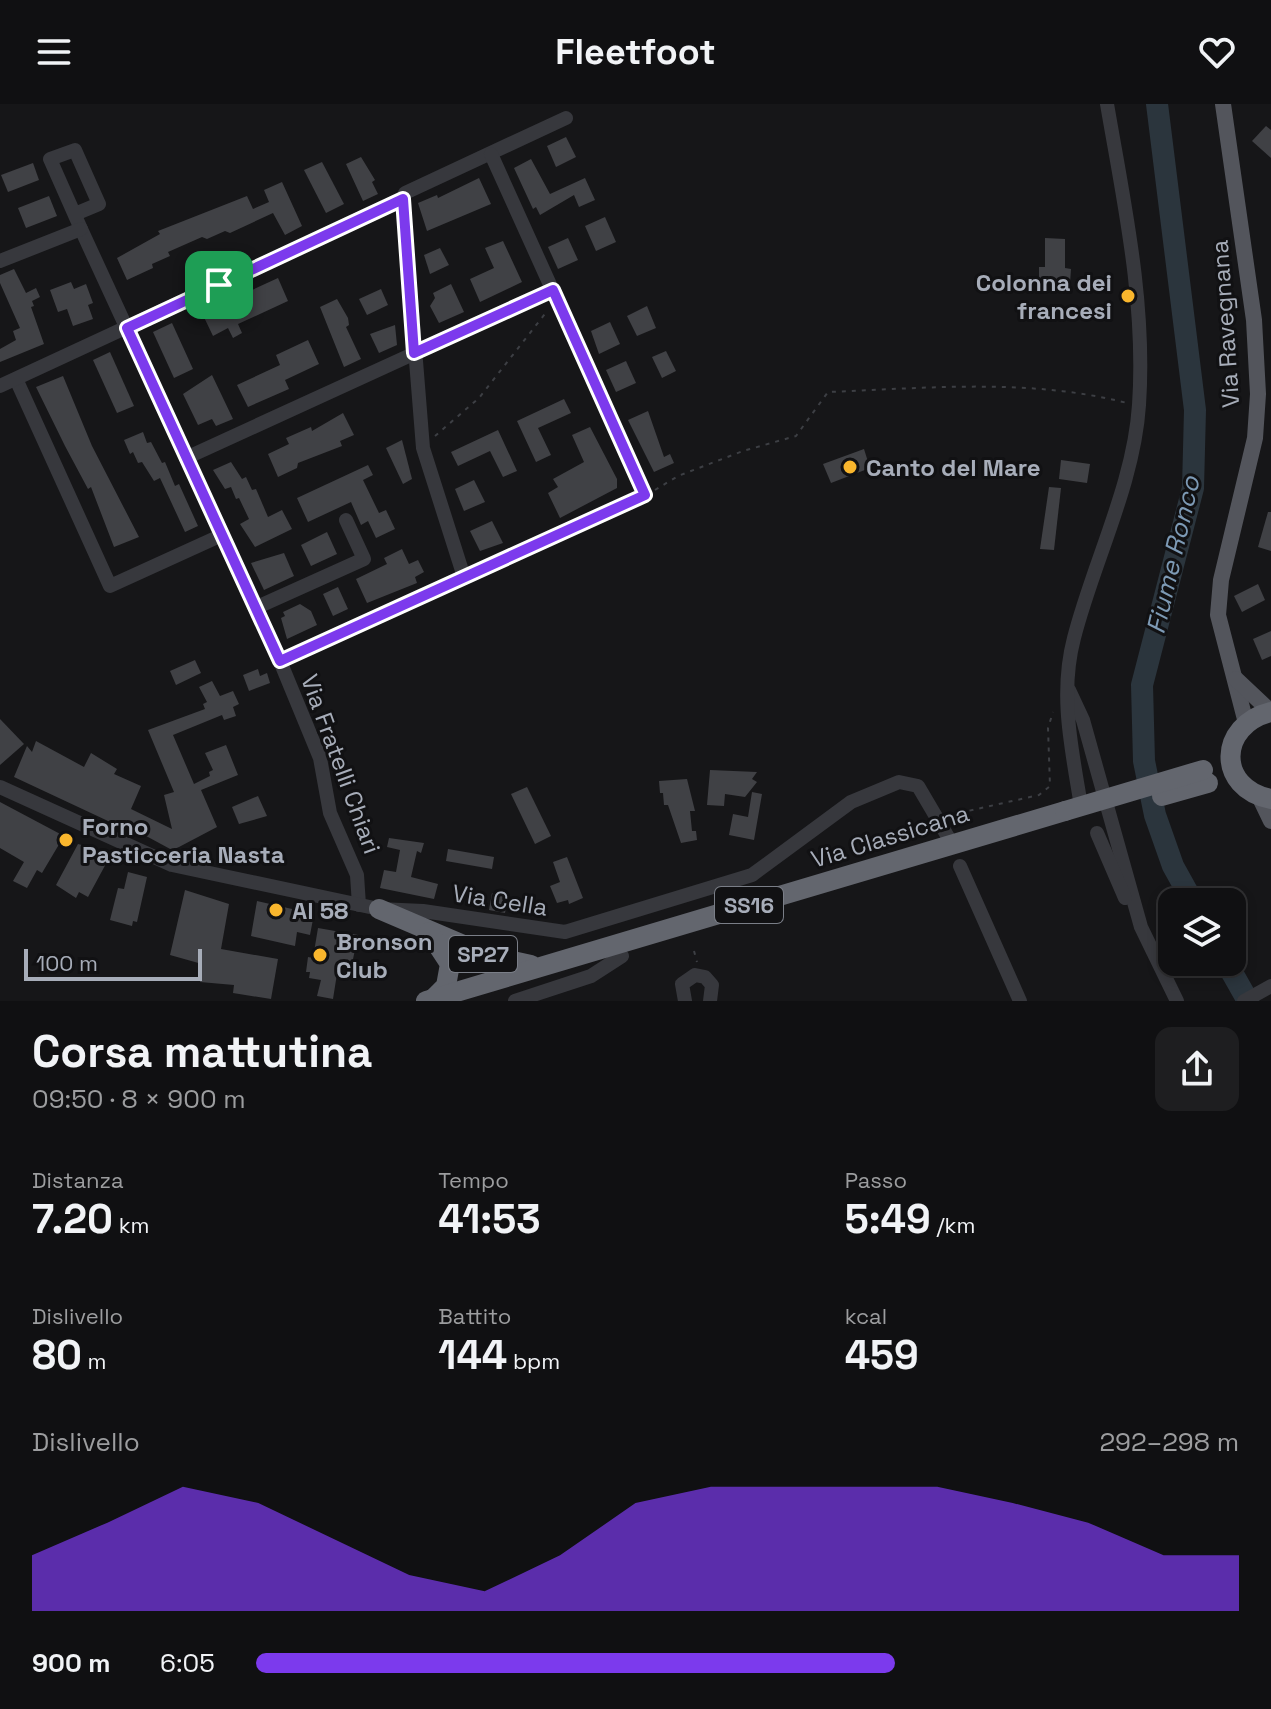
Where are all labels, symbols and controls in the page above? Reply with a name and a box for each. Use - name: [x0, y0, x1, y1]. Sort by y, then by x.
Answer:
- text: Fleetfoot: [555, 29, 716, 75]
- icon: menu: [32, 30, 76, 74]
- icon: heart: [1195, 30, 1239, 74]
- street label: Via Ravegnana: [1204, 239, 1246, 409]
- pin: [185, 251, 253, 319]
- icon: arrive: [197, 263, 241, 307]
- place label: Colonna dei francesi: [976, 267, 1112, 326]
- marker: Colonna dei francesi: [1119, 287, 1137, 305]
- place label: Canto del Mare: [866, 452, 1041, 483]
- marker: Canto del Mare: [841, 458, 859, 476]
- water label: Fiume Ronco: [1138, 472, 1208, 637]
- street label: Via Fratelli Chiari: [294, 670, 388, 858]
- street label: Via Classicana: [807, 797, 973, 875]
- place label: Forno Pasticceria Nasta: [82, 811, 285, 870]
- marker: Forno Pasticceria Nasta: [57, 831, 75, 849]
- street label: Via Cella: [450, 877, 550, 923]
- road number: SS16: [715, 887, 783, 923]
- map controls: [1158, 888, 1246, 976]
- button: layers: [1158, 888, 1246, 976]
- place label: Al 58: [292, 895, 349, 926]
- marker: Al 58: [267, 901, 285, 919]
- place label: Bronson Club: [336, 926, 433, 985]
- road number: SP27: [449, 936, 517, 972]
- scale bar: [24, 945, 202, 981]
- marker: Bronson Club: [311, 946, 329, 964]
- text: 100 m: [36, 949, 98, 977]
- text: Corsa mattutina: [32, 1024, 372, 1080]
- button: share: [1155, 1027, 1239, 1111]
- text: 09:50 · 8 × 900 m: [32, 1082, 246, 1116]
- text: Distanza: [32, 1166, 124, 1194]
- text: Tempo: [438, 1166, 509, 1194]
- text: Passo: [845, 1166, 907, 1194]
- text: 7.20: [32, 1194, 113, 1245]
- text: 41:53: [438, 1194, 541, 1245]
- text: 5:49: [845, 1194, 931, 1245]
- text: km: [113, 1211, 149, 1239]
- text: /km: [931, 1211, 975, 1239]
- text: Dislivello: [32, 1302, 123, 1330]
- text: Battito: [438, 1302, 511, 1330]
- text: kcal: [845, 1302, 887, 1330]
- text: 80: [32, 1330, 82, 1381]
- text: 144: [438, 1330, 507, 1381]
- text: 459: [845, 1330, 919, 1381]
- text: m: [82, 1347, 107, 1375]
- text: bpm: [507, 1347, 560, 1375]
- text: Dislivello: [32, 1425, 140, 1459]
- text: 292–298 m: [1099, 1425, 1239, 1459]
- text: 900 m: [32, 1646, 111, 1680]
- text: 6:05: [160, 1646, 215, 1680]

